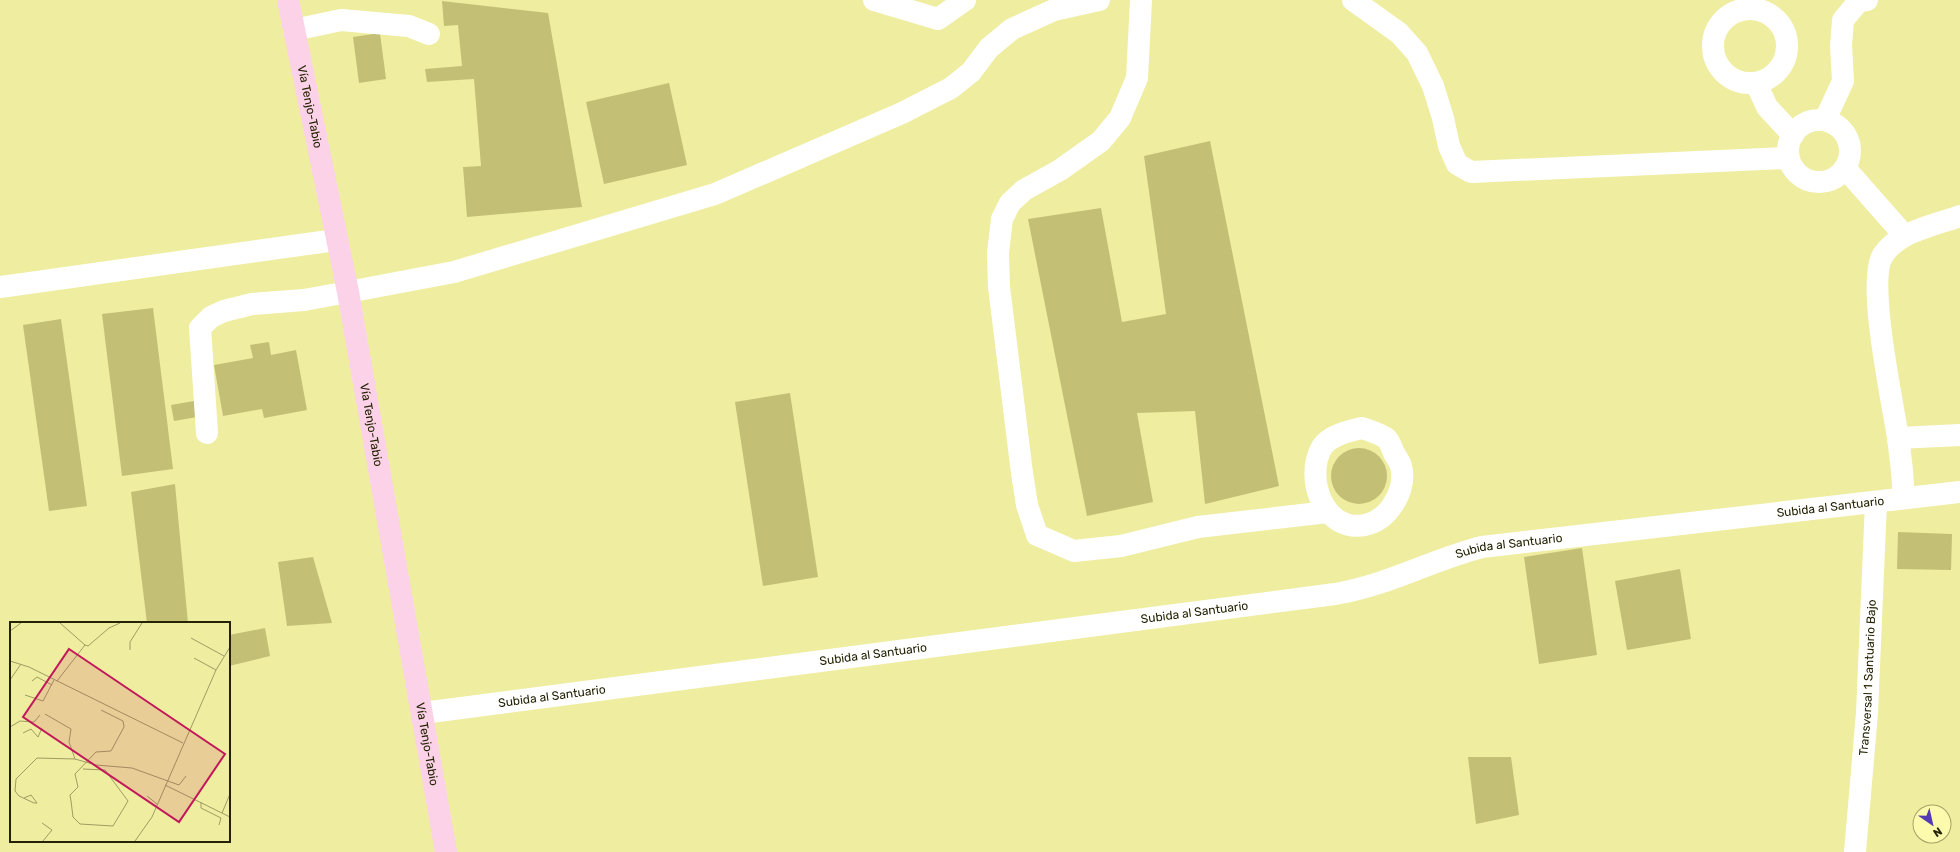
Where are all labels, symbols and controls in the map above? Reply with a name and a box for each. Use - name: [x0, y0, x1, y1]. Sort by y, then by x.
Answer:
- street label: Vía Tenjo-Tabio: [295, 64, 325, 150]
- street label: Vía Tenjo-Tabio: [357, 382, 385, 468]
- street label: Subida al Santuario: [1776, 494, 1885, 520]
- street label: Subida al Santuario: [1454, 531, 1563, 561]
- street label: Subida al Santuario: [1140, 598, 1249, 626]
- street label: Transversal 1 Santuario Bajo: [1856, 599, 1879, 756]
- inset map: [10, 622, 230, 842]
- street label: Subida al Santuario: [819, 640, 928, 668]
- street label: Subida al Santuario: [497, 682, 607, 710]
- street label: Vía Tenjo-Tabio: [413, 701, 441, 787]
- north arrow: [1912, 804, 1952, 844]
- text: N: [1930, 824, 1944, 840]

